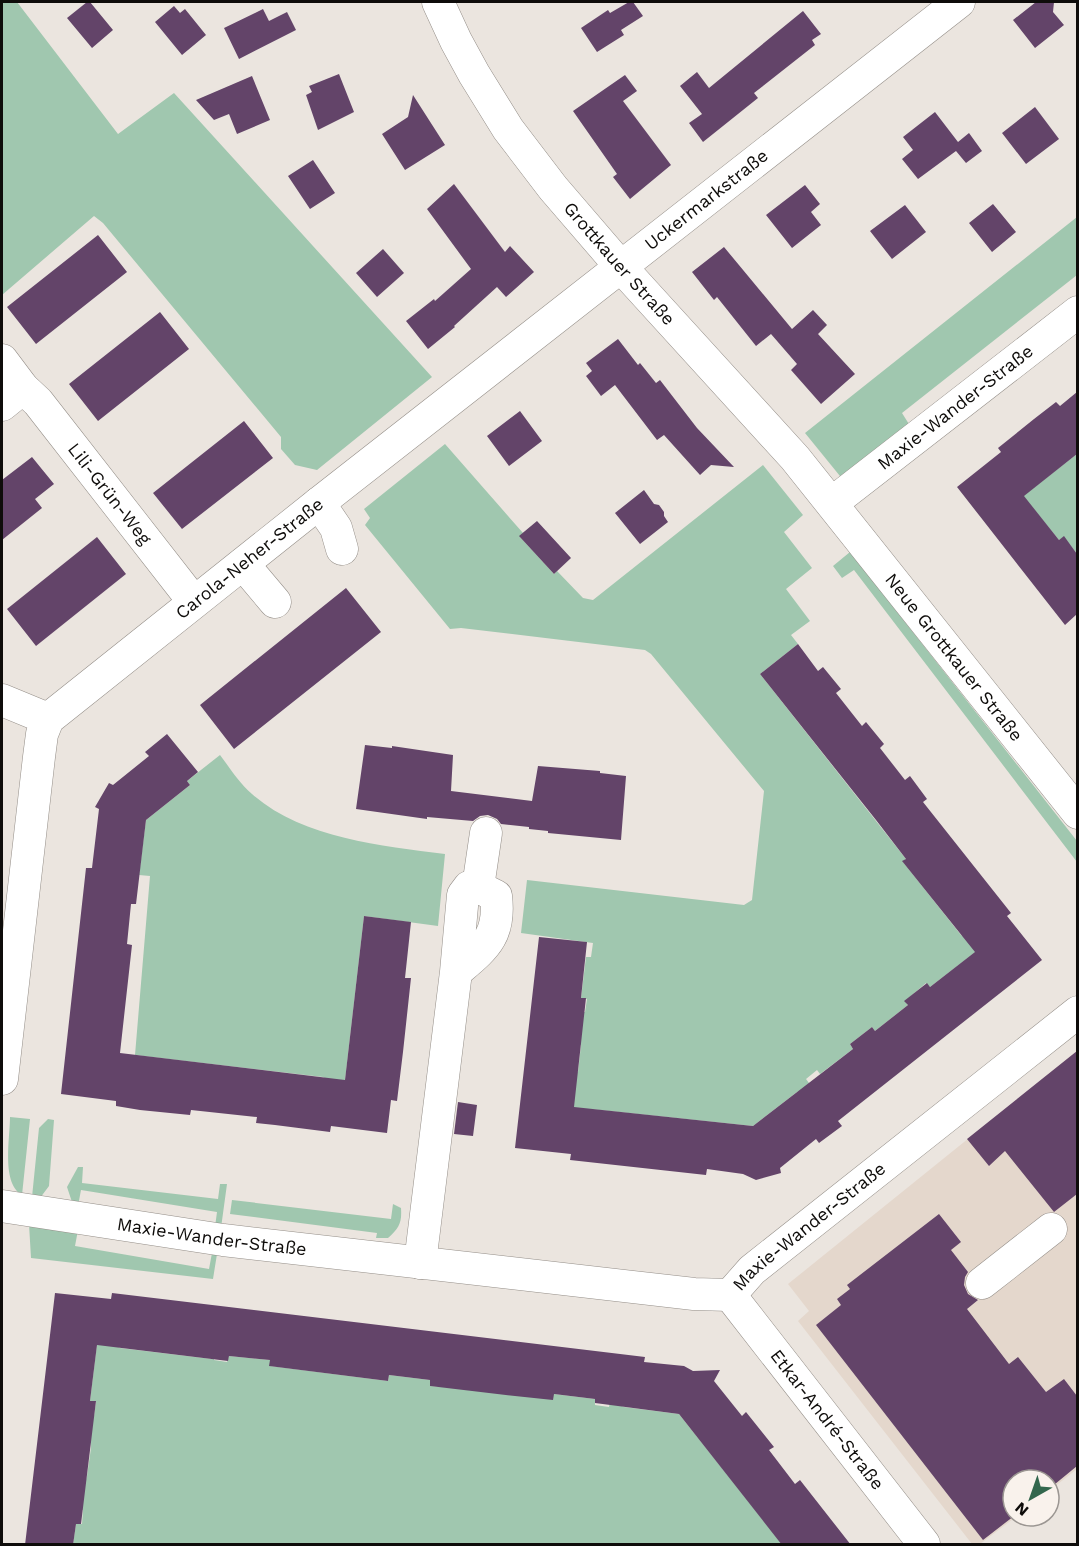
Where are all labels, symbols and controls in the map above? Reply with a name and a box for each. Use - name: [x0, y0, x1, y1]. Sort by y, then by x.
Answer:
- street label: Uckermarkstraße: [640, 145, 772, 254]
- street label: Grottkauer Straße: [560, 197, 680, 329]
- street label: Maxie-Wander-Straße: [873, 340, 1037, 474]
- street label: Lili-Grün-Weg: [64, 439, 156, 549]
- street label: Carola-Neher-Straße: [171, 493, 327, 623]
- street label: Neue Grottkauer Straße: [881, 569, 1028, 745]
- street label: Maxie-Wander-Straße: [728, 1158, 889, 1295]
- street label: Maxie-Wander-Straße: [116, 1213, 308, 1259]
- street label: Etkar-André-Straße: [766, 1345, 889, 1494]
- north arrow: [1001, 1468, 1061, 1528]
- text: N: [1011, 1498, 1032, 1520]

